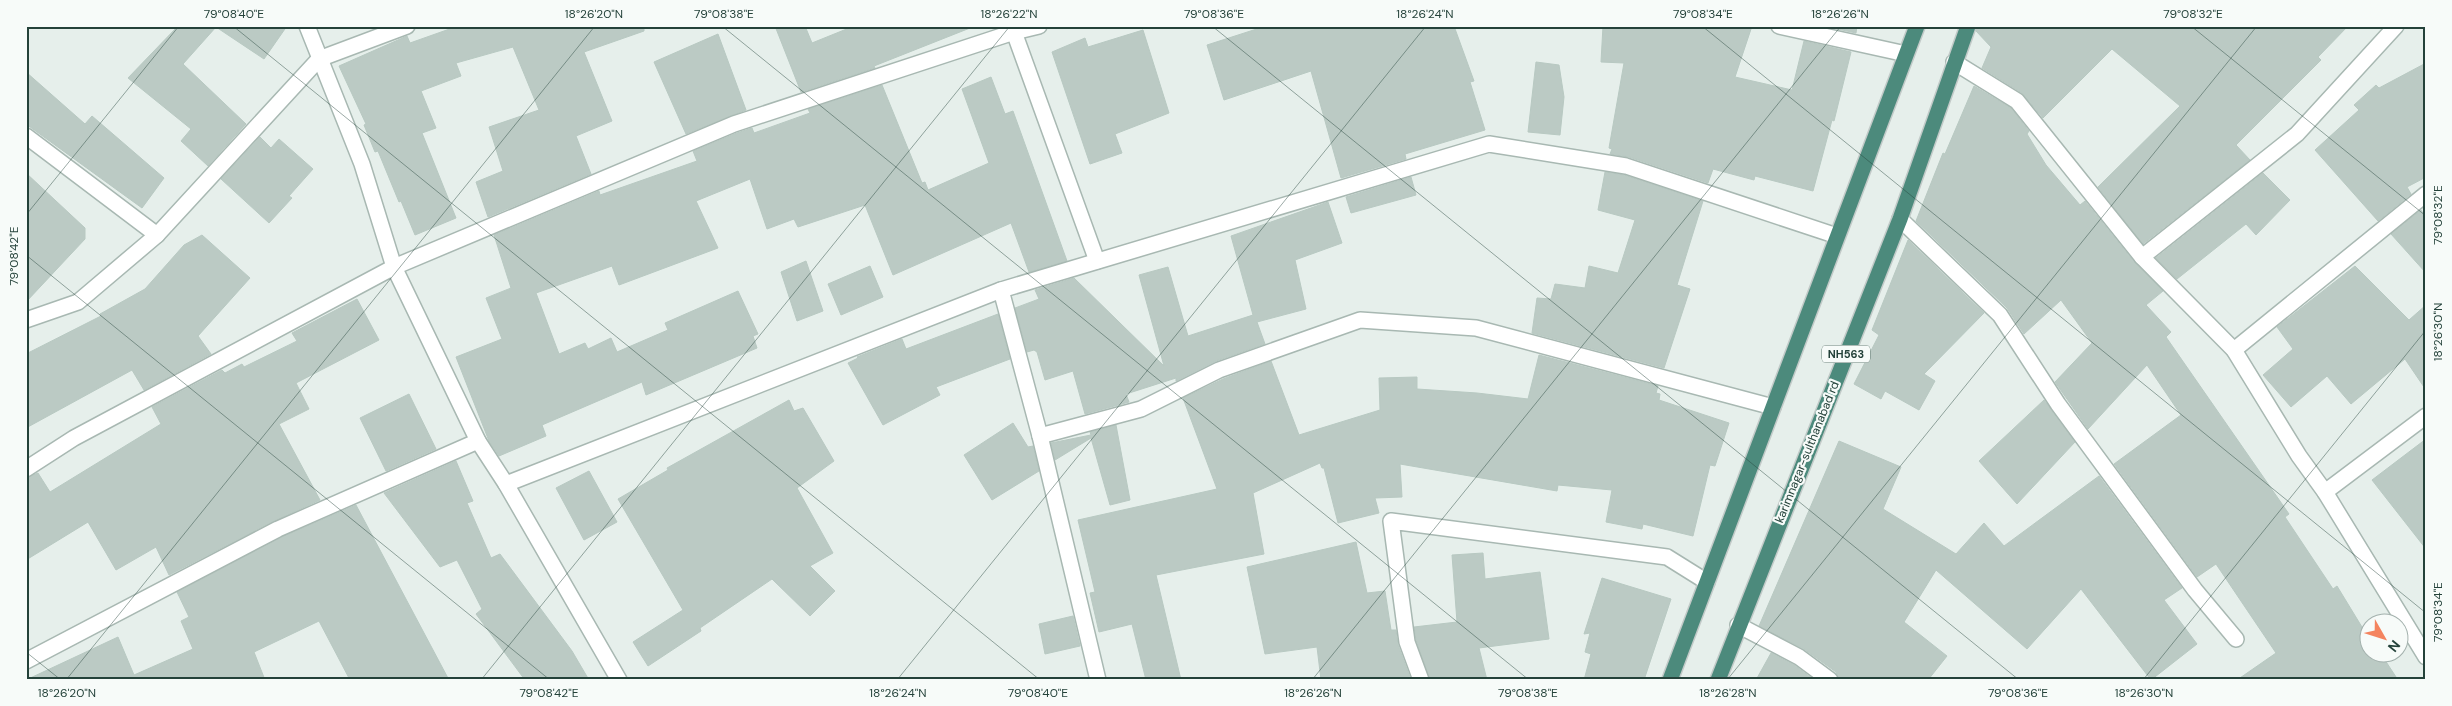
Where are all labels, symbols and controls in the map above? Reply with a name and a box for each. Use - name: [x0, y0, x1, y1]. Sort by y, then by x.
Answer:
- text: 79°08'40"E: [204, 6, 264, 22]
- text: 18°26'20"N: [565, 6, 623, 22]
- text: 79°08'38"E: [694, 6, 754, 22]
- text: 18°26'22"N: [980, 6, 1038, 22]
- text: 79°08'36"E: [1184, 6, 1244, 22]
- text: 18°26'24"N: [1396, 6, 1454, 22]
- text: 79°08'34"E: [1673, 6, 1733, 22]
- text: 18°26'26"N: [1811, 6, 1869, 22]
- text: 79°08'32"E: [2163, 6, 2223, 22]
- text: 79°08'32"E: [2430, 185, 2446, 245]
- text: 79°08'42"E: [6, 226, 22, 286]
- text: 18°26'30"N: [2430, 303, 2446, 361]
- road number: NH563: [1822, 346, 1870, 362]
- street label: karimnagar-sulthanabad rd: [1771, 379, 1843, 525]
- text: 79°08'34"E: [2430, 582, 2446, 642]
- north arrow: [2360, 614, 2410, 664]
- text: N: [2384, 637, 2404, 656]
- text: 18°26'20"N: [38, 685, 96, 701]
- text: 79°08'42"E: [520, 685, 579, 701]
- text: 18°26'24"N: [869, 685, 927, 701]
- text: 79°08'40"E: [1008, 685, 1068, 701]
- text: 18°26'26"N: [1284, 685, 1342, 701]
- text: 79°08'38"E: [1498, 685, 1558, 701]
- text: 18°26'28"N: [1699, 685, 1757, 701]
- text: 79°08'36"E: [1988, 685, 2048, 701]
- text: 18°26'30"N: [2115, 685, 2173, 701]

